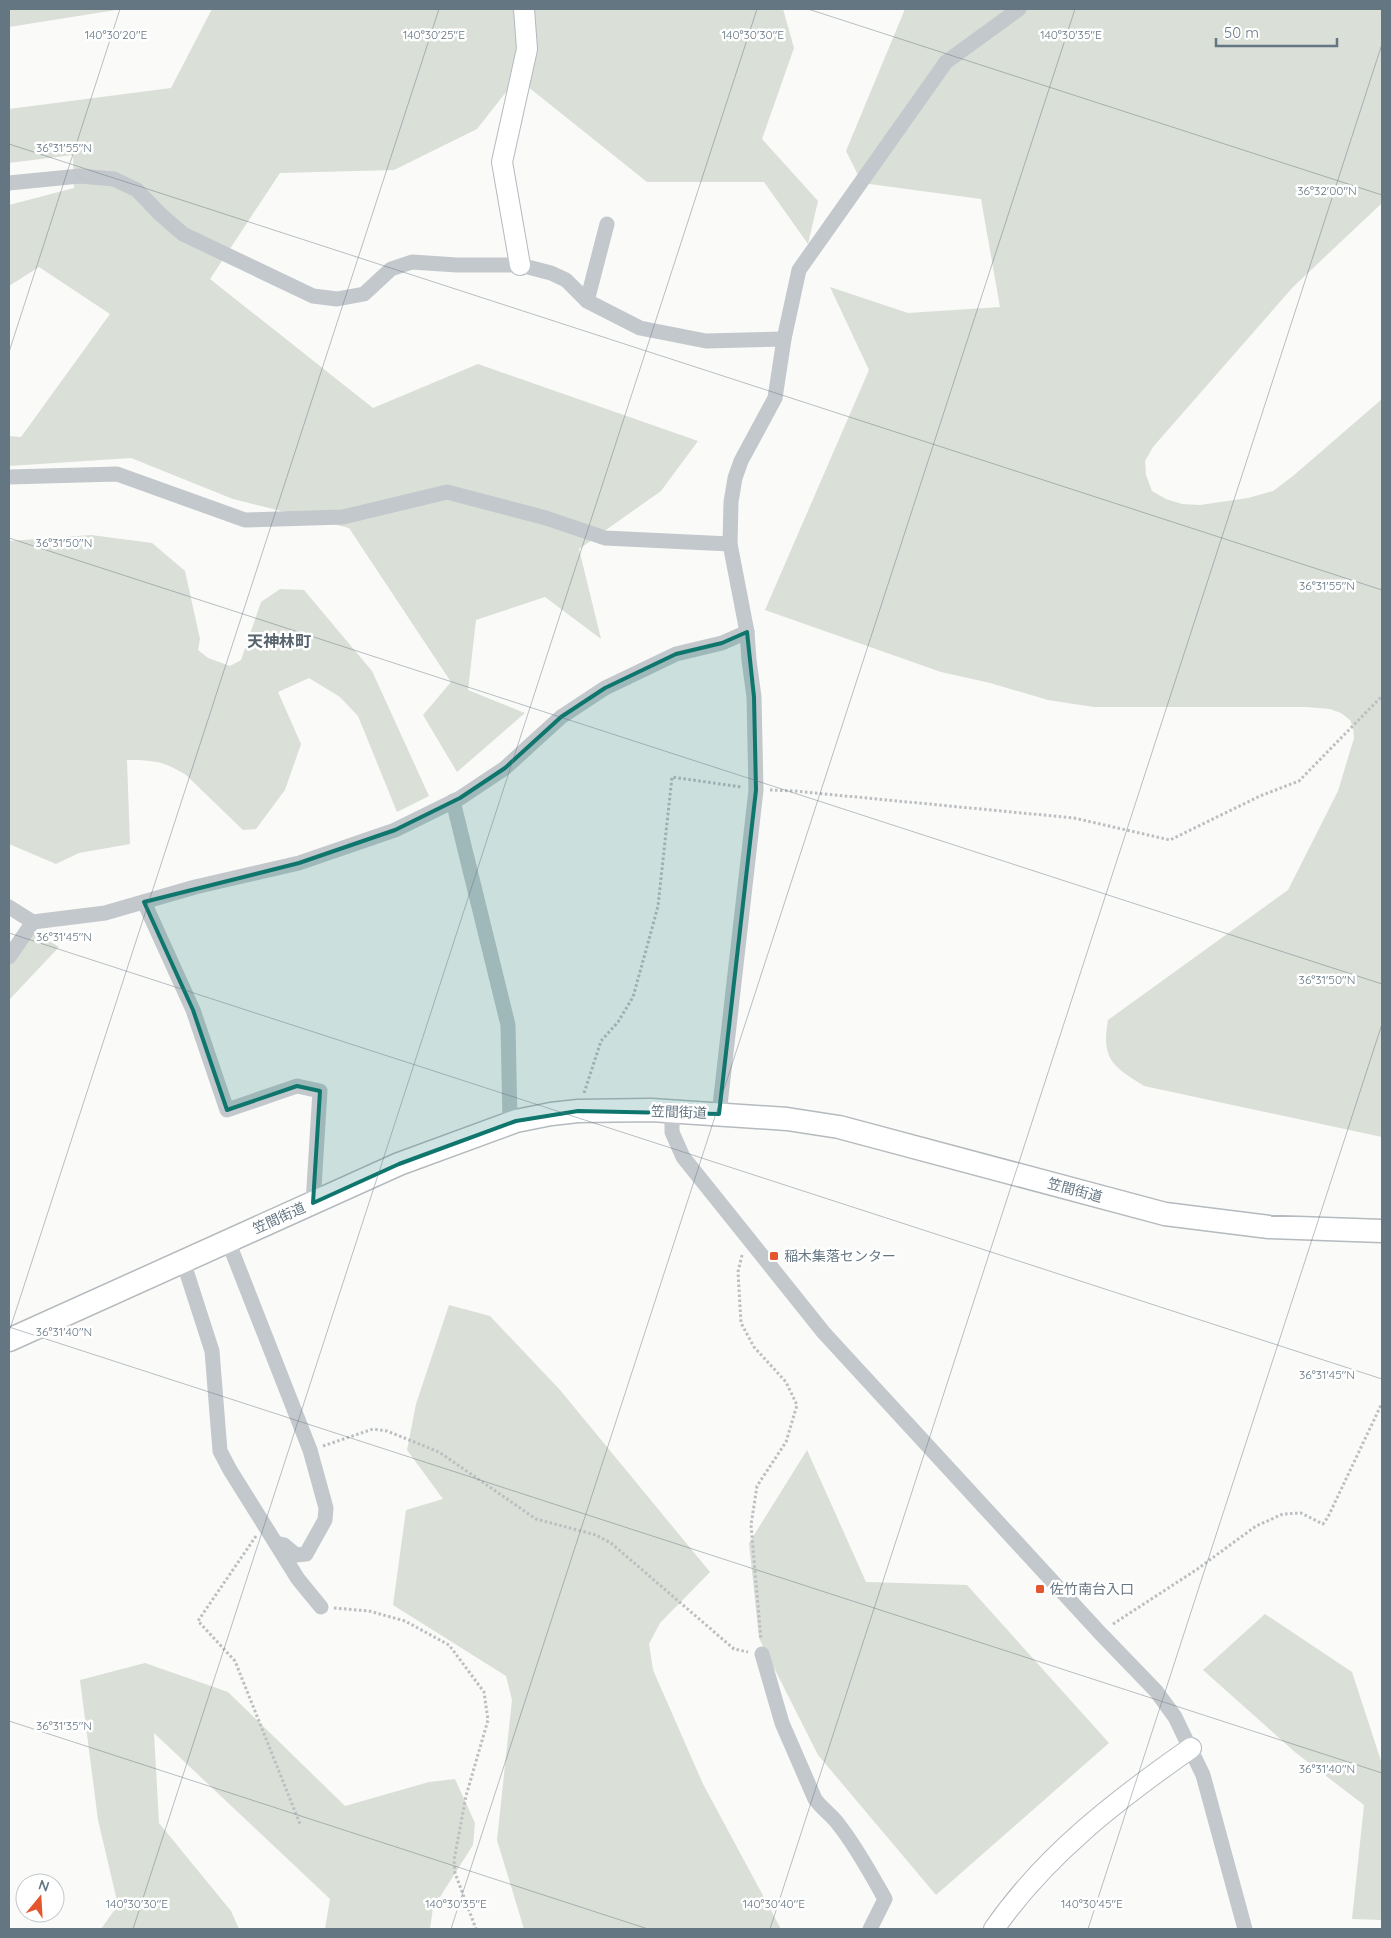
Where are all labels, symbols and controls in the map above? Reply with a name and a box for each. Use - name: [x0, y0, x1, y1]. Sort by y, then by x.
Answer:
- scale bar: [1216, 15, 1337, 47]
- text: 50 m: [1224, 23, 1259, 42]
- text: 140°30'20"E: [85, 27, 148, 42]
- text: 140°30'25"E: [403, 27, 465, 42]
- text: 140°30'30"E: [722, 27, 784, 42]
- text: 140°30'35"E: [1040, 27, 1102, 42]
- text: 36°31'55"N: [36, 140, 92, 155]
- text: 36°32'00"N: [1297, 183, 1357, 198]
- text: 36°31'50"N: [36, 535, 92, 550]
- text: 36°31'55"N: [1299, 578, 1355, 593]
- district label: 天神林町: [247, 631, 311, 651]
- text: 36°31'45"N: [36, 929, 92, 944]
- text: 36°31'50"N: [1299, 972, 1355, 987]
- street label: 笠間街道: [651, 1102, 707, 1122]
- street label: 笠間街道: [1046, 1174, 1104, 1206]
- street label: 笠間街道: [250, 1198, 308, 1238]
- place label: 稲木集落センター: [784, 1247, 896, 1265]
- marker: 稲木集落センター: [768, 1250, 780, 1262]
- text: 36°31'40"N: [36, 1324, 92, 1339]
- text: 36°31'45"N: [1299, 1367, 1355, 1382]
- place label: 佐竹南台入口: [1050, 1580, 1134, 1598]
- marker: 佐竹南台入口: [1034, 1583, 1046, 1595]
- text: 36°31'35"N: [36, 1718, 92, 1733]
- text: 36°31'40"N: [1299, 1761, 1355, 1776]
- north arrow: [15, 1873, 65, 1923]
- text: N: [36, 1875, 52, 1896]
- text: 140°30'30"E: [106, 1896, 168, 1911]
- text: 140°30'35"E: [425, 1896, 487, 1911]
- text: 140°30'40"E: [743, 1896, 805, 1911]
- text: 140°30'45"E: [1061, 1896, 1123, 1911]

